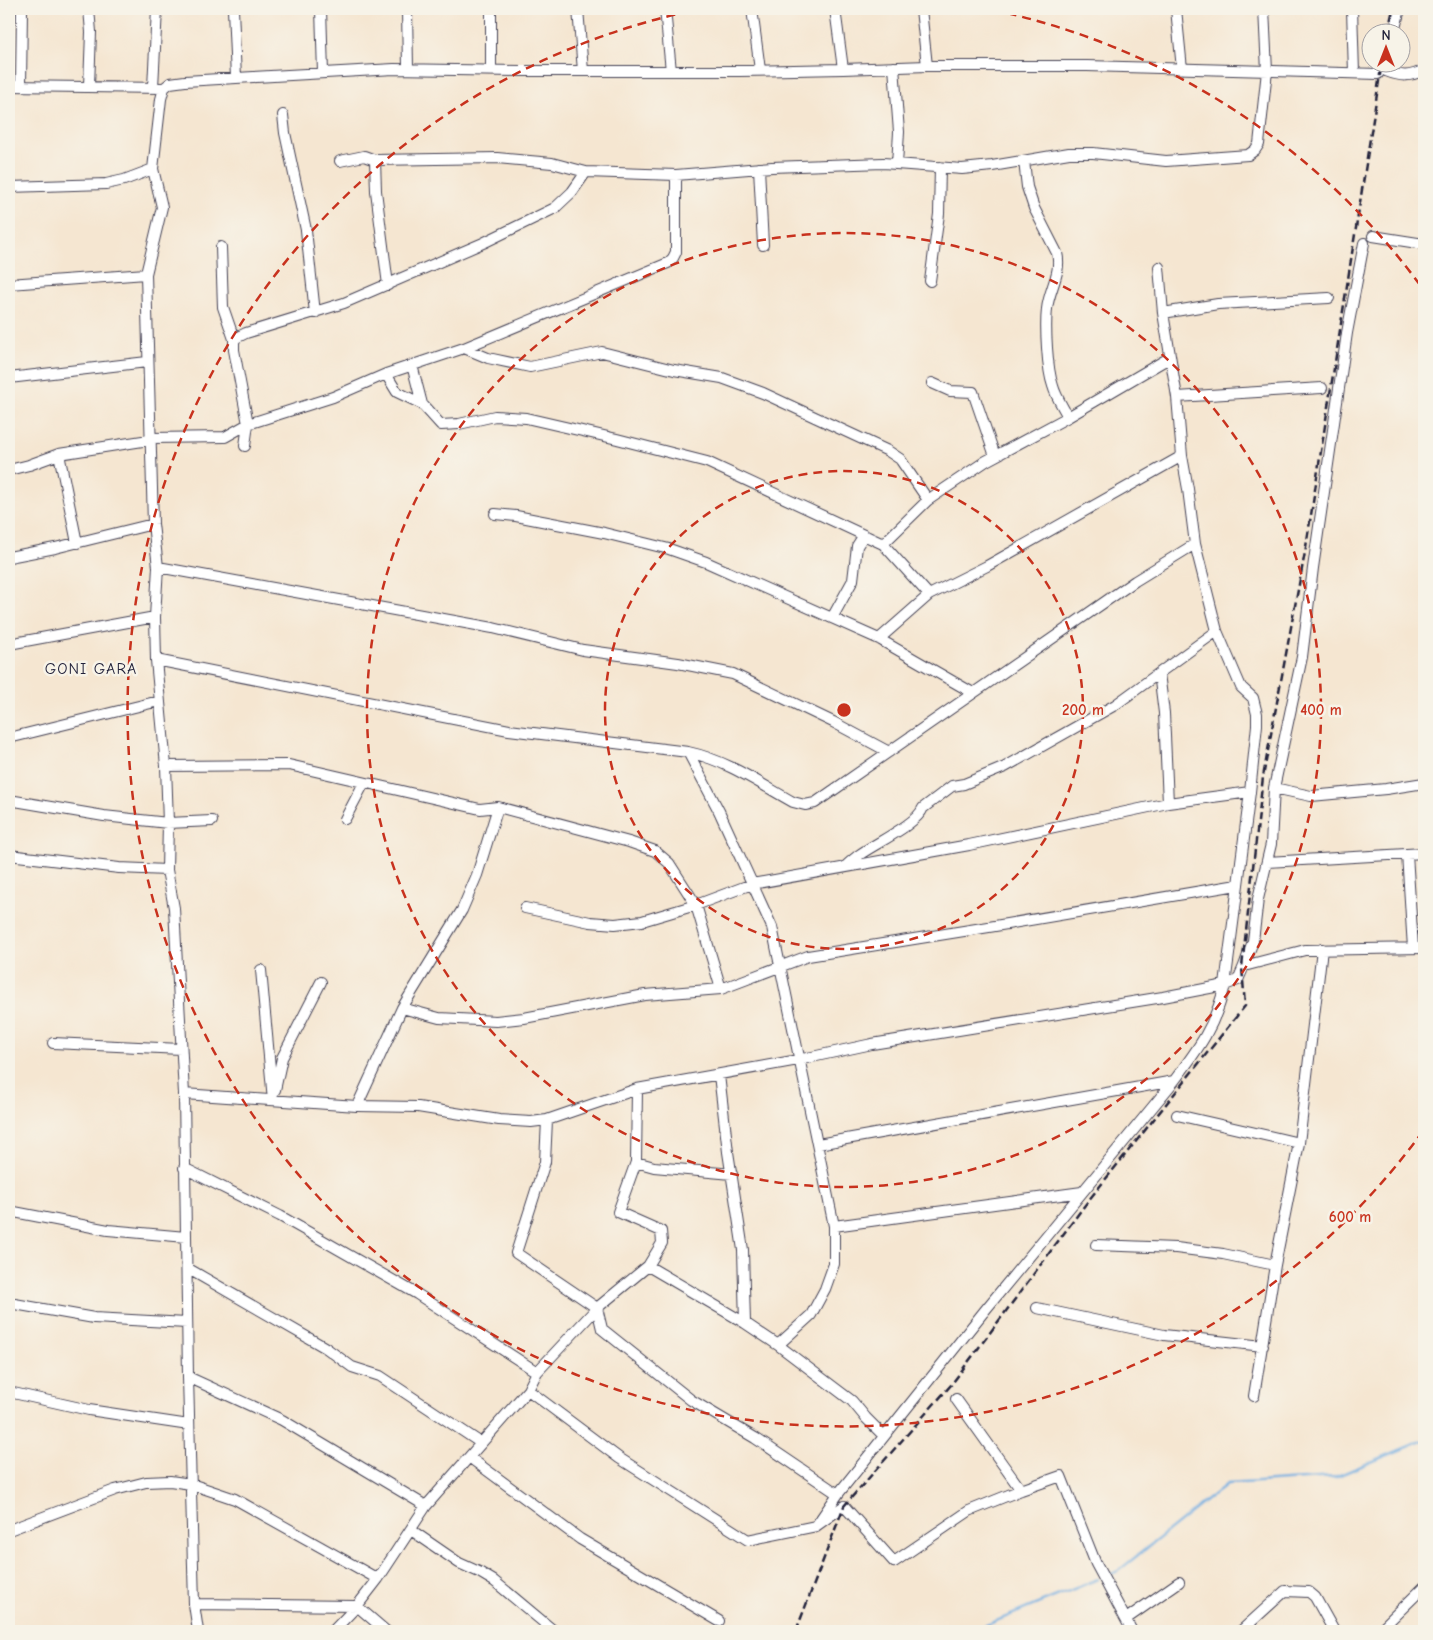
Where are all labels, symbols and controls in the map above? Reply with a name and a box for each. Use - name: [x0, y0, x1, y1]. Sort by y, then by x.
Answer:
- north arrow: [1360, 22, 1410, 72]
- text: N: [1381, 27, 1391, 44]
- district label: GONI GARA: [45, 660, 137, 678]
- centre of rings: [835, 701, 853, 719]
- text: 200 m: [1062, 701, 1104, 719]
- text: 400 m: [1300, 701, 1342, 719]
- text: 600 m: [1329, 1208, 1371, 1226]

